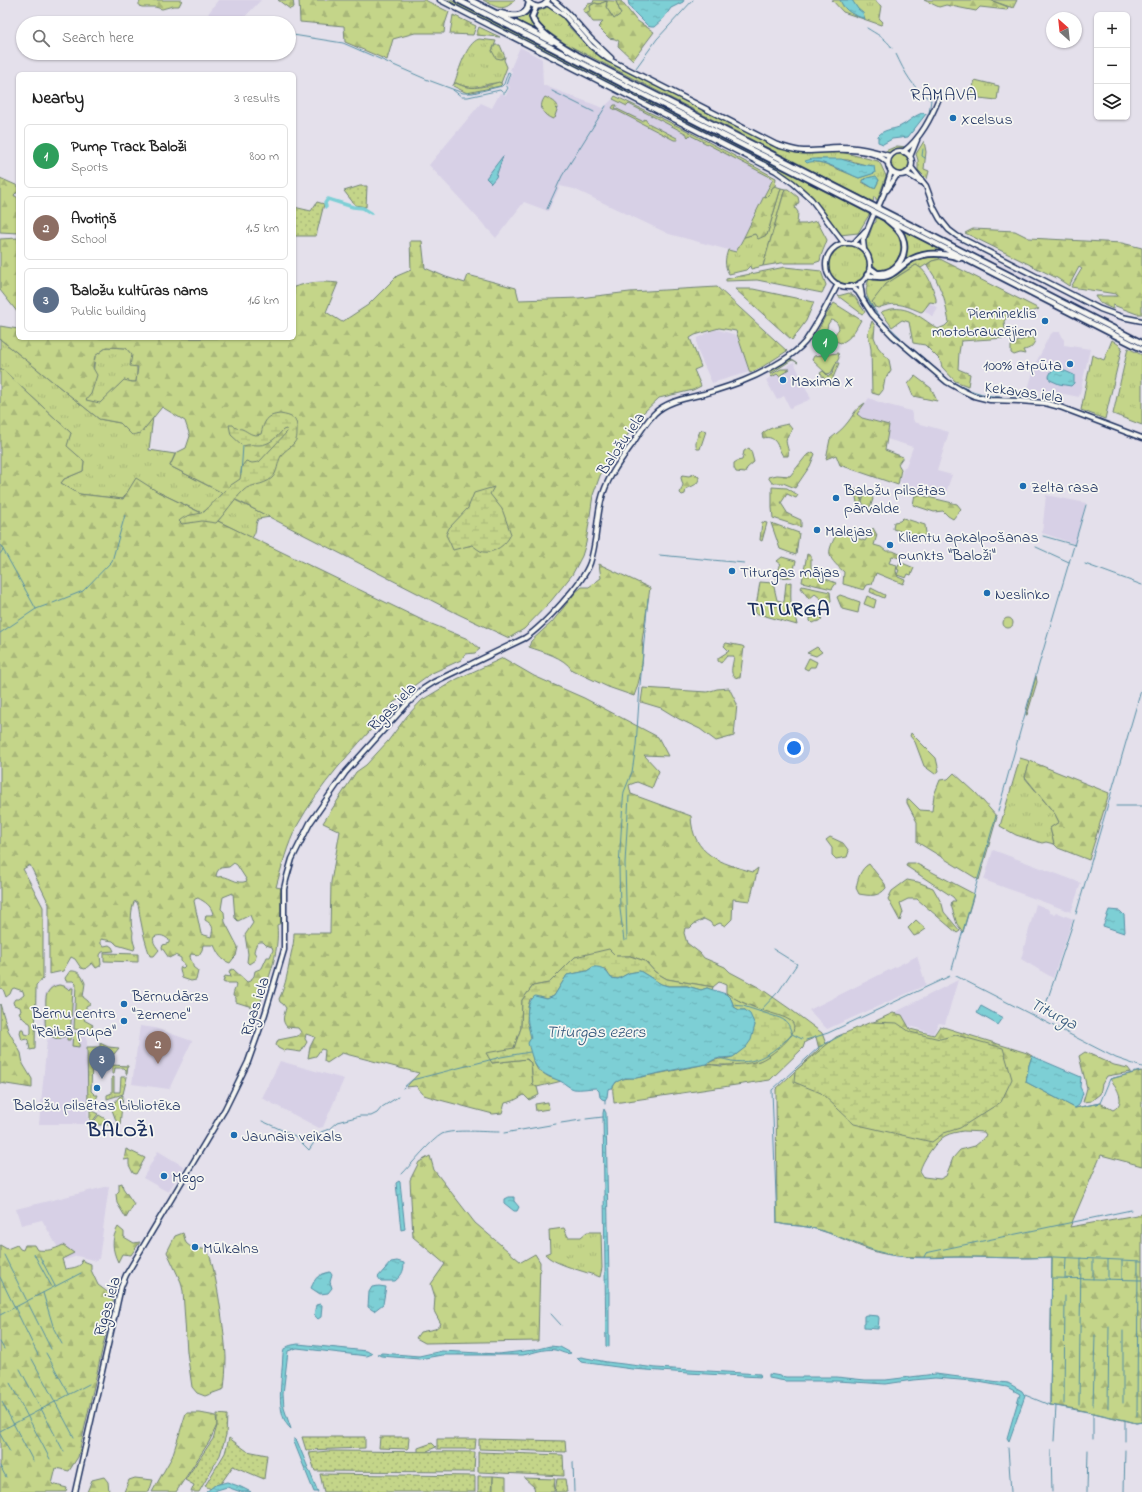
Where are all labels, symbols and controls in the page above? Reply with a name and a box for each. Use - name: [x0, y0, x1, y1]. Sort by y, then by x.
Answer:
- north arrow: [1046, 12, 1082, 48]
- map controls: [1094, 12, 1130, 120]
- button: +: [1094, 12, 1130, 48]
- search box: [16, 16, 296, 60]
- icon: search: [30, 27, 52, 49]
- text: Search here: [62, 27, 134, 49]
- button: −: [1094, 48, 1130, 84]
- district label: RĀMAVA: [910, 83, 978, 109]
- button: layers: [1094, 84, 1130, 120]
- text: Nearby: [32, 86, 84, 111]
- text: 3 results: [234, 89, 280, 108]
- place label: Xcelsus: [961, 108, 1013, 132]
- marker: Xcelsus: [948, 113, 958, 123]
- text: Pump Track Baloži: [71, 136, 187, 158]
- text: 1: [44, 147, 48, 166]
- text: 800 m: [250, 147, 279, 166]
- text: Sports: [71, 158, 108, 177]
- text: Avotiņš: [71, 208, 117, 230]
- text: 2: [43, 219, 49, 238]
- text: 1.5 km: [246, 219, 279, 238]
- text: School: [71, 230, 107, 249]
- text: Baložu kultūras nams: [71, 280, 208, 302]
- text: 3: [43, 291, 49, 310]
- text: 1.6 km: [247, 291, 279, 310]
- text: Public building: [71, 302, 146, 321]
- place label: Piemineklis motobraucējiem: [932, 302, 1037, 344]
- marker: Piemineklis motobraucējiem: [1040, 316, 1050, 326]
- pin: 1: [812, 329, 838, 362]
- place label: 100% atpūta: [983, 354, 1062, 378]
- marker: 100% atpūta: [1065, 359, 1075, 369]
- place label: Maxima X: [791, 370, 854, 394]
- marker: Maxima X: [778, 375, 788, 385]
- street label: Ķekavas iela: [983, 376, 1064, 410]
- street label: Baložu iela: [591, 408, 652, 481]
- place label: Zelta rasa: [1031, 476, 1098, 500]
- place label: Baložu pilsētas pārvalde: [843, 479, 946, 521]
- marker: Zelta rasa: [1018, 481, 1028, 491]
- marker: Baložu pilsētas pārvalde: [831, 493, 841, 503]
- place label: Malejas: [825, 520, 873, 544]
- marker: Malejas: [812, 525, 822, 535]
- place label: Klientu apkalpošanas punkts "Baloži": [898, 526, 1039, 568]
- marker: Klientu apkalpošanas punkts "Baloži": [885, 540, 895, 550]
- place label: Titurgas mājas: [740, 561, 840, 585]
- marker: Titurgas mājas: [727, 566, 737, 576]
- place label: Neslinko: [995, 583, 1050, 607]
- marker: Neslinko: [982, 588, 992, 598]
- district label: TITURGA: [747, 596, 831, 625]
- street label: Rīgas iela: [362, 677, 422, 737]
- your location: [784, 738, 804, 758]
- street label: Rīgas iela: [235, 974, 277, 1039]
- place label: Bērnudārzs "Zemene": [131, 985, 209, 1027]
- water label: Titurga: [1025, 992, 1082, 1038]
- marker: Bērnudārzs "Zemene": [119, 999, 129, 1009]
- place label: Bērnu centrs "Raibā pupa": [30, 1002, 116, 1044]
- marker: Bērnu centrs "Raibā pupa": [119, 1016, 129, 1026]
- water label: Titurgas ezers: [546, 1020, 646, 1046]
- pin: 2: [145, 1031, 171, 1064]
- pin: 3: [89, 1046, 115, 1079]
- marker: Baložu pilsētas bibliotēka: [92, 1083, 102, 1093]
- place label: Baložu pilsētas bibliotēka: [12, 1094, 181, 1118]
- district label: BALOŽI: [86, 1117, 155, 1146]
- place label: Jaunais veikals: [242, 1125, 342, 1149]
- marker: Jaunais veikals: [229, 1130, 239, 1140]
- place label: Mego: [172, 1166, 204, 1190]
- marker: Mego: [159, 1171, 169, 1181]
- place label: Mūlkalns: [203, 1237, 259, 1261]
- marker: Mūlkalns: [190, 1242, 200, 1252]
- street label: Rīgas iela: [88, 1274, 128, 1339]

